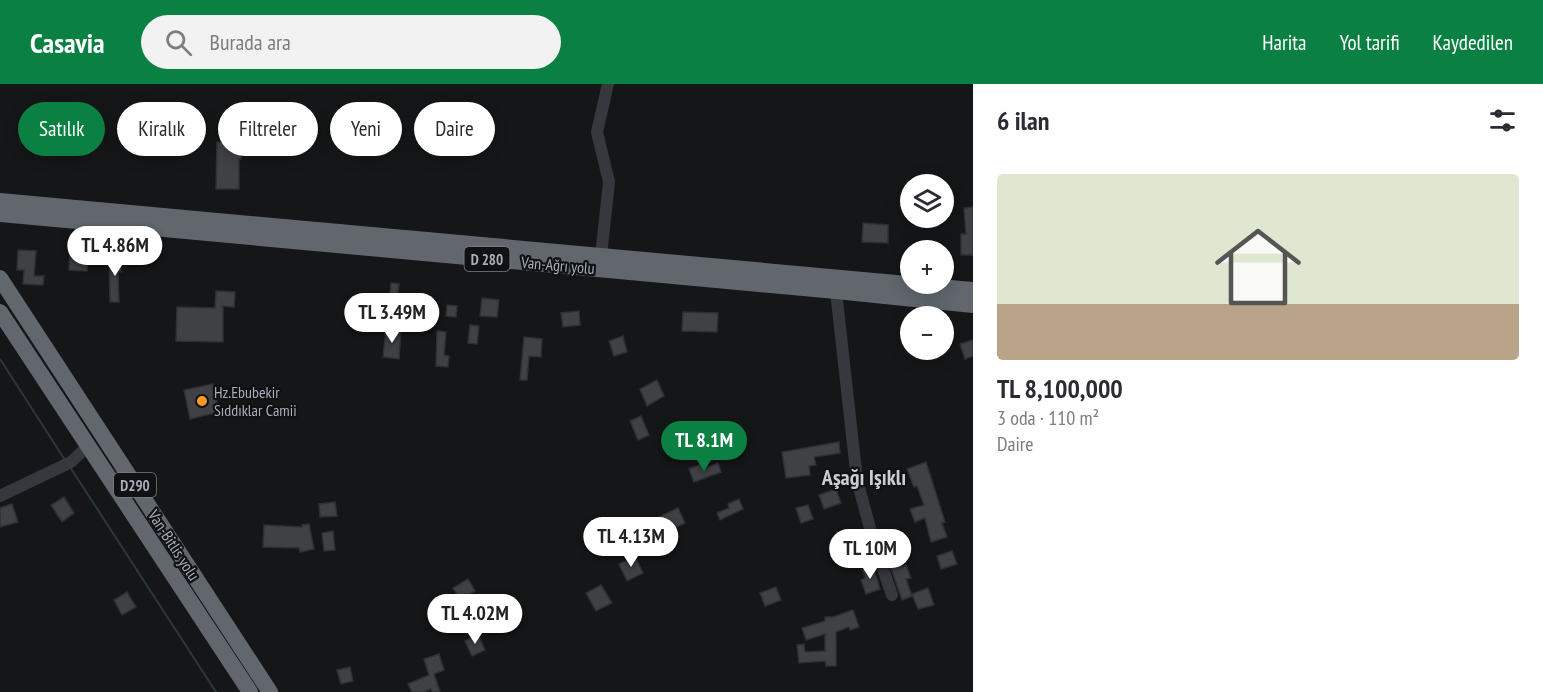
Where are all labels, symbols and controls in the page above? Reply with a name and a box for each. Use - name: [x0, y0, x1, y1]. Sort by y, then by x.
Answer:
- search box: [141, 15, 561, 69]
- text: Casavia: [30, 24, 105, 61]
- icon: search: [162, 26, 195, 59]
- text: Burada ara: [210, 28, 291, 56]
- text: Harita: [1262, 29, 1306, 56]
- text: Yol tarifi: [1339, 29, 1400, 56]
- text: Kaydedilen: [1433, 29, 1513, 56]
- chip: Satılık: [18, 102, 105, 156]
- chip: Kiralık: [117, 102, 206, 156]
- chip: Filtreler: [218, 102, 318, 156]
- chip: Yeni: [330, 102, 402, 156]
- chip: Daire: [414, 102, 495, 156]
- text: 6 ilan: [997, 104, 1049, 137]
- icon: filters: [1486, 104, 1519, 137]
- map controls: [900, 174, 954, 360]
- button: layers: [900, 174, 954, 228]
- icon: home: [1204, 213, 1312, 321]
- pin: TL 4.86M: [53, 226, 177, 277]
- text: TL 4.86M: [81, 232, 149, 258]
- button: +: [900, 240, 954, 294]
- road number: D 280: [464, 247, 510, 271]
- street label: Van-Ağrı yolu: [519, 252, 596, 278]
- pin: TL 3.49M: [330, 293, 454, 344]
- text: TL 3.49M: [358, 299, 426, 325]
- button: −: [900, 306, 954, 360]
- text: TL 8,100,000: [997, 372, 1123, 405]
- place label: Hz.Ebubekir Sıddıklar Camii: [214, 382, 297, 420]
- marker: Hz.Ebubekir Sıddıklar Camii: [195, 394, 209, 408]
- text: 3 oda · 110 m²: [997, 405, 1099, 431]
- pin: TL 8.1M: [649, 421, 759, 472]
- text: TL 8.1M: [675, 427, 733, 453]
- text: Daire: [997, 431, 1034, 457]
- district label: Aşağı Işıklı: [821, 463, 906, 491]
- road number: D290: [114, 473, 156, 497]
- street label: Van-Bitlis yolu: [143, 505, 204, 584]
- pin: TL 4.13M: [569, 517, 693, 568]
- text: TL 4.13M: [597, 523, 665, 549]
- pin: TL 10M: [821, 529, 919, 580]
- text: TL 10M: [843, 535, 897, 561]
- pin: TL 4.02M: [413, 594, 537, 645]
- text: TL 4.02M: [441, 600, 509, 626]

